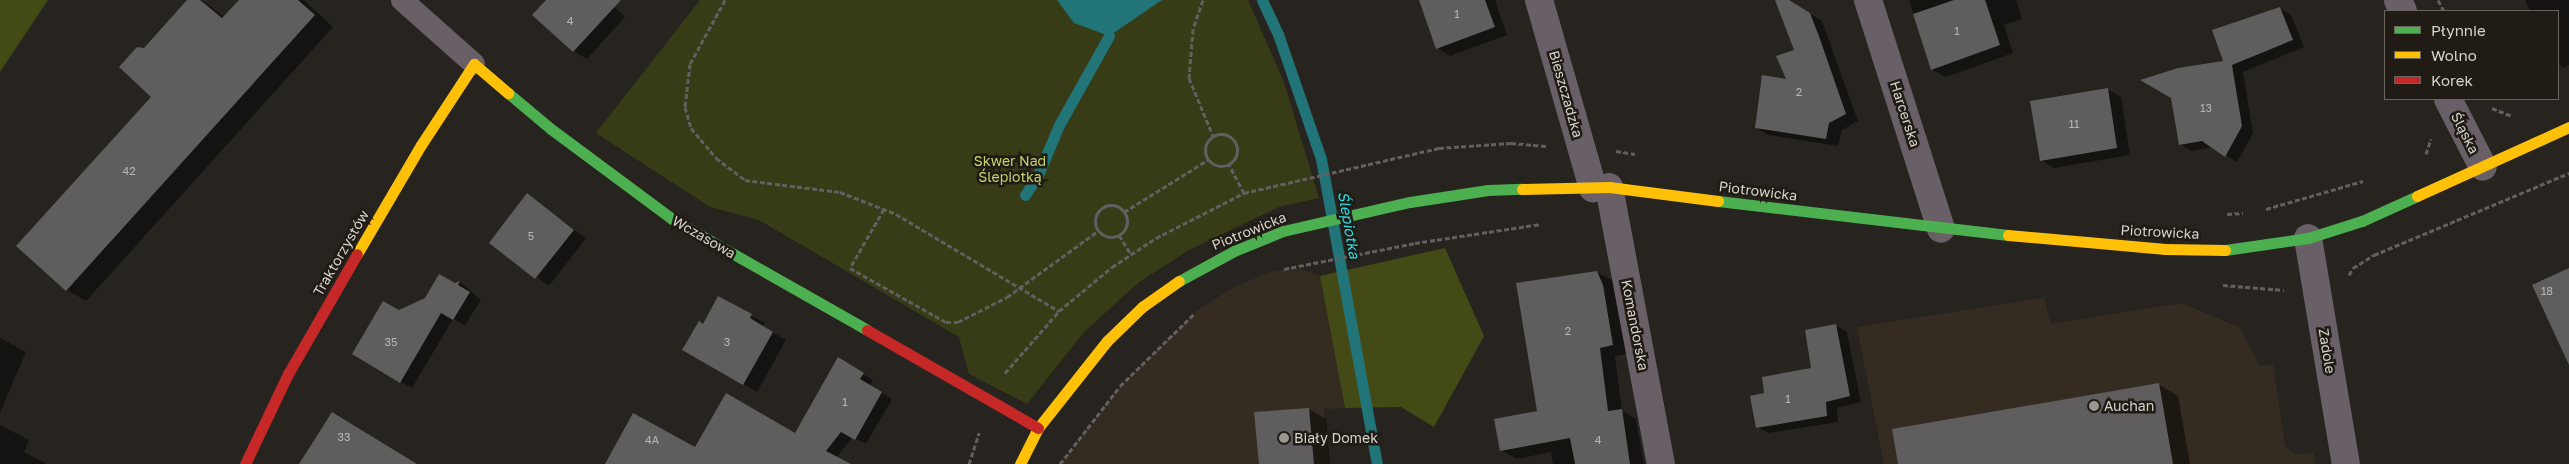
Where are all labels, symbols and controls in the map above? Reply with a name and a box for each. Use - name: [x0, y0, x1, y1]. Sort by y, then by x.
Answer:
- house number: 1: [1454, 7, 1460, 21]
- legend: [2384, 10, 2559, 100]
- house number: 4: [567, 14, 573, 28]
- text: Płynnie: [2431, 21, 2486, 39]
- house number: 1: [1954, 24, 1960, 38]
- text: Wolno: [2431, 46, 2477, 64]
- street label: Bieszczadzka: [1546, 48, 1586, 140]
- text: Korek: [2431, 71, 2473, 89]
- street label: Harcerska: [1886, 79, 1924, 149]
- house number: 2: [1796, 85, 1802, 99]
- house number: 13: [2200, 101, 2212, 115]
- street label: Śląska: [2447, 109, 2483, 157]
- house number: 11: [2069, 117, 2079, 131]
- park label: Skwer Nad Ślepiotką: [974, 153, 1046, 186]
- house number: 42: [122, 164, 136, 178]
- street label: Piotrowicka: [1718, 178, 1798, 204]
- water label: Ślepiotka: [1334, 190, 1364, 260]
- street label: Traktorzystów: [310, 207, 372, 299]
- street label: Piotrowicka: [1209, 208, 1289, 254]
- street label: Wczasowa: [669, 212, 739, 262]
- street label: Piotrowicka: [2120, 222, 2200, 242]
- house number: 5: [528, 229, 534, 243]
- street label: Komandorska: [1618, 278, 1652, 372]
- house number: 18: [2541, 284, 2553, 298]
- house number: 2: [1565, 324, 1571, 338]
- street label: Zadole: [2315, 327, 2339, 375]
- house number: 35: [385, 335, 397, 349]
- house number: 3: [724, 335, 730, 349]
- house number: 1: [1785, 392, 1791, 406]
- house number: 1: [842, 395, 848, 409]
- place label: Auchan: [2104, 398, 2154, 414]
- marker: Auchan: [2088, 400, 2100, 412]
- house number: 33: [338, 430, 350, 444]
- place label: Biały Domek: [1294, 430, 1378, 446]
- marker: Biały Domek: [1278, 432, 1290, 444]
- house number: 4A: [645, 433, 659, 447]
- house number: 4: [1595, 433, 1601, 447]

